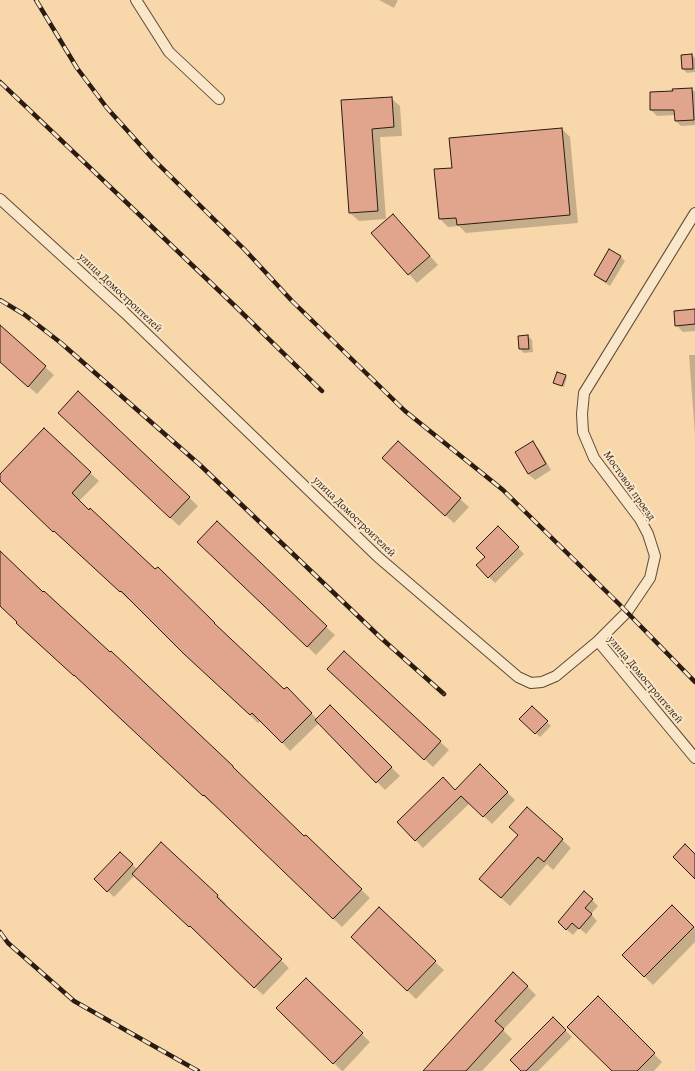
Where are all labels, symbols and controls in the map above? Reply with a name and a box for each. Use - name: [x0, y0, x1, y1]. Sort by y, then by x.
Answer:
- street label: улица Домостроителей: [75, 251, 165, 335]
- street label: Мостовой проезд: [600, 449, 658, 523]
- street label: улица Домостроителей: [310, 474, 398, 560]
- street label: улица Домостроителей: [605, 634, 685, 726]

